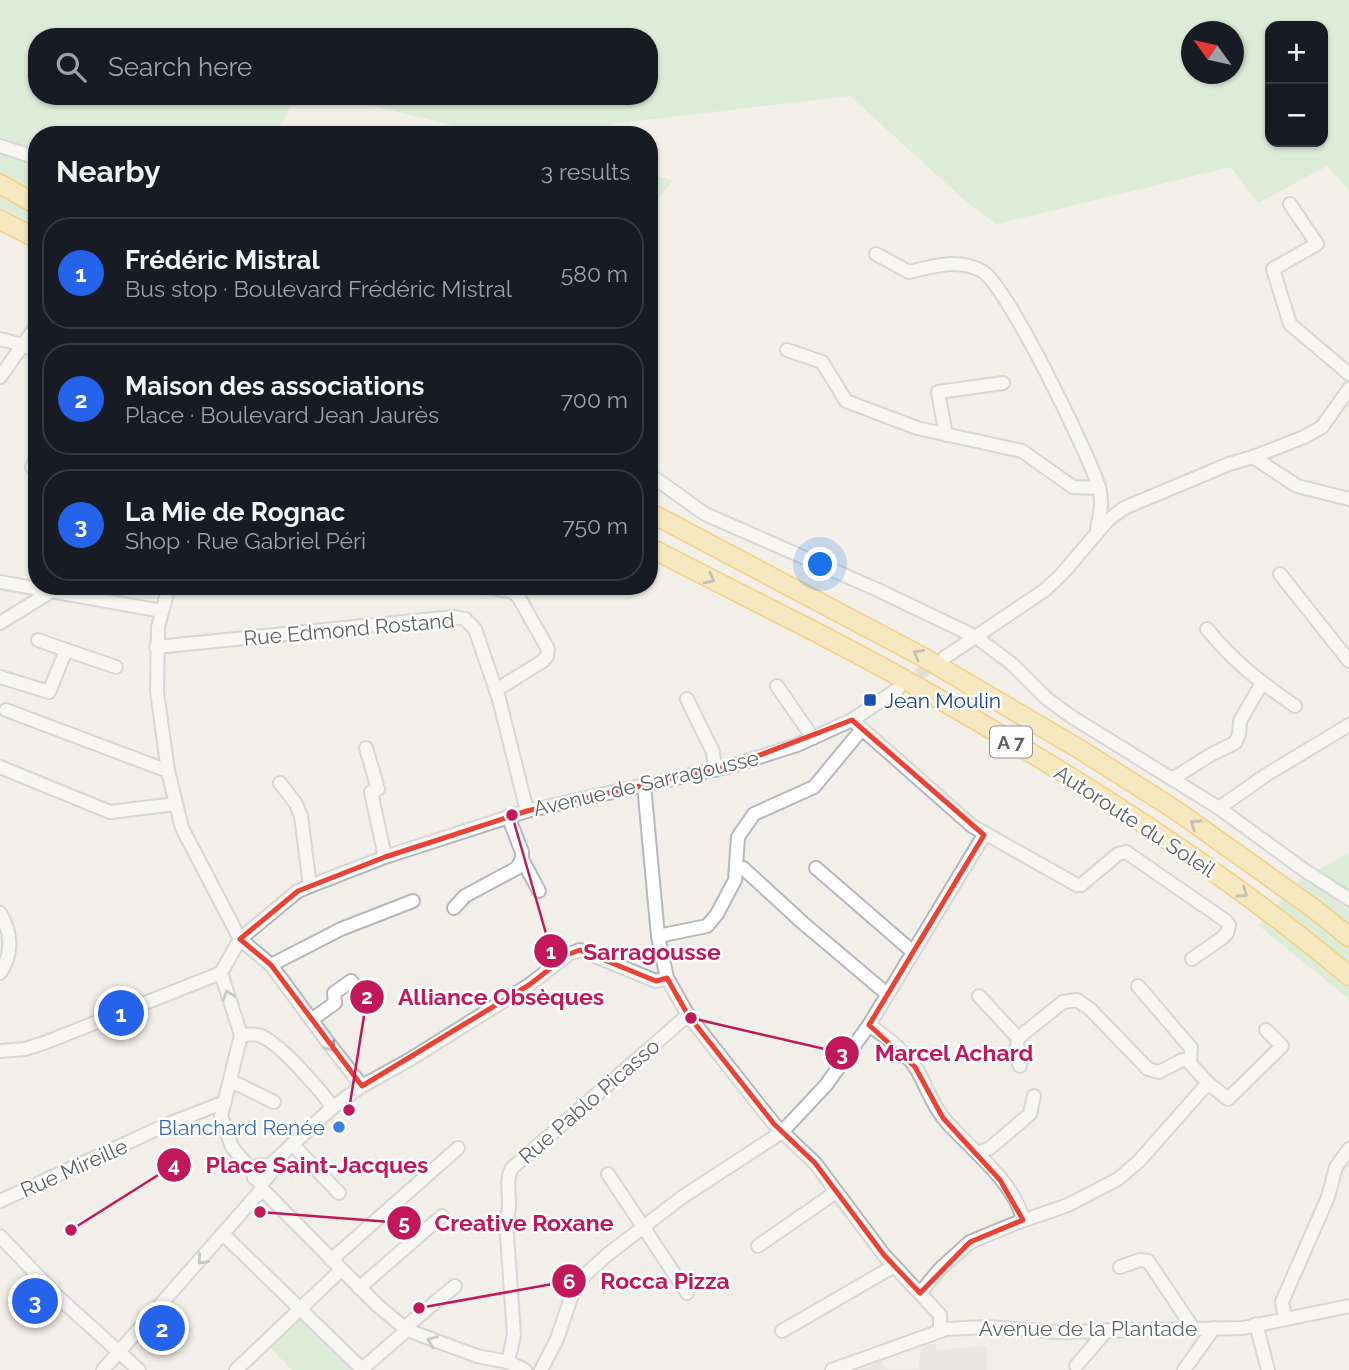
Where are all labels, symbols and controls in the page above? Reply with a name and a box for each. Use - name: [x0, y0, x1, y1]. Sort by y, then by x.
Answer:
- north arrow: [1181, 21, 1244, 84]
- map controls: [1265, 21, 1328, 147]
- button: +: [1265, 21, 1328, 84]
- search box: [28, 28, 658, 105]
- icon: search: [52, 48, 90, 86]
- text: Search here: [108, 52, 252, 82]
- button: −: [1265, 84, 1328, 147]
- text: Nearby: [56, 154, 160, 189]
- text: 3 results: [541, 158, 630, 185]
- text: Frédéric Mistral: [125, 245, 320, 275]
- text: 1: [75, 260, 87, 287]
- text: 580 m: [561, 260, 628, 287]
- text: Bus stop · Boulevard Frédéric Mistral: [125, 275, 512, 302]
- text: Maison des associations: [125, 371, 424, 401]
- text: 2: [75, 386, 87, 413]
- text: 700 m: [561, 386, 628, 413]
- text: Place · Boulevard Jean Jaurès: [125, 401, 439, 428]
- text: La Mie de Rognac: [125, 497, 345, 527]
- text: 3: [75, 512, 87, 539]
- text: 750 m: [562, 512, 628, 539]
- text: Shop · Rue Gabriel Péri: [125, 527, 366, 554]
- your location: [803, 547, 837, 581]
- one-way arrow: [703, 570, 715, 584]
- street label: Rue Edmond Rostand: [243, 607, 455, 651]
- one-way arrow: [912, 649, 925, 662]
- place label: Jean Moulin: [884, 688, 1001, 713]
- marker: Jean Moulin: [862, 692, 878, 708]
- road number: A 7: [990, 726, 1032, 758]
- street label: Avenue de Sarragousse: [531, 745, 761, 821]
- street label: Autoroute du Soleil: [1050, 760, 1220, 883]
- one-way arrow: [1190, 820, 1203, 832]
- one-way arrow: [1235, 885, 1248, 897]
- callout: Sarragousse: [534, 929, 734, 973]
- text: Sarragousse: [583, 938, 721, 965]
- text: 1: [546, 939, 556, 964]
- callout: Alliance Obsèques: [349, 975, 618, 1019]
- text: Alliance Obsèques: [398, 983, 604, 1010]
- text: 2: [361, 984, 373, 1009]
- pin: 1: [98, 987, 144, 1039]
- one-way arrow: [222, 990, 236, 1002]
- callout: Marcel Achard: [825, 1031, 1048, 1075]
- street label: Rue Pablo Picasso: [514, 1033, 664, 1169]
- one-way arrow: [322, 1039, 335, 1051]
- text: Marcel Achard: [875, 1039, 1033, 1066]
- text: 3: [836, 1041, 848, 1066]
- place label: Blanchard Renée: [158, 1115, 325, 1140]
- marker: Blanchard Renée: [331, 1119, 347, 1135]
- street label: Rue Mireille: [17, 1133, 131, 1203]
- callout: Place Saint-Jacques: [156, 1143, 442, 1187]
- text: Place Saint-Jacques: [206, 1151, 428, 1178]
- text: 4: [168, 1152, 180, 1177]
- callout: Creative Roxane: [386, 1201, 628, 1245]
- text: Creative Roxane: [435, 1209, 614, 1236]
- text: 5: [398, 1210, 410, 1235]
- one-way arrow: [198, 1252, 210, 1265]
- callout: Rocca Pizza: [552, 1259, 744, 1303]
- text: Rocca Pizza: [600, 1267, 730, 1294]
- text: 6: [563, 1269, 575, 1294]
- pin: 3: [12, 1275, 58, 1327]
- pin: 2: [139, 1302, 185, 1354]
- street label: Avenue de la Plantade: [979, 1316, 1197, 1341]
- one-way arrow: [427, 1335, 439, 1349]

